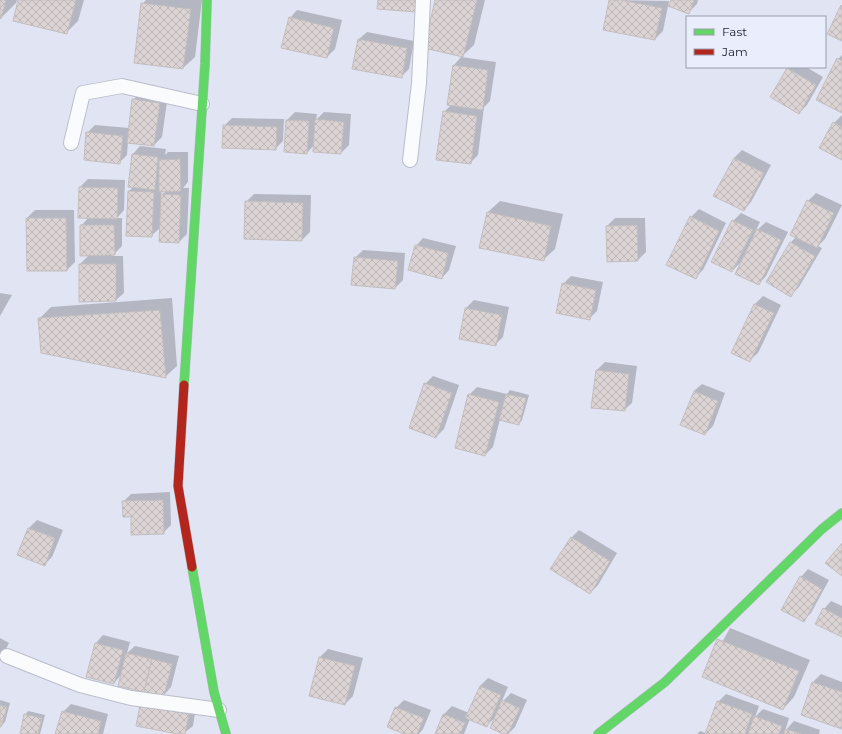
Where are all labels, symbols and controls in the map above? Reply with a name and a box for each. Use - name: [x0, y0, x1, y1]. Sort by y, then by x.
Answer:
- legend: [686, 16, 826, 68]
- text: Fast: [722, 24, 747, 39]
- text: Jam: [721, 44, 748, 59]

